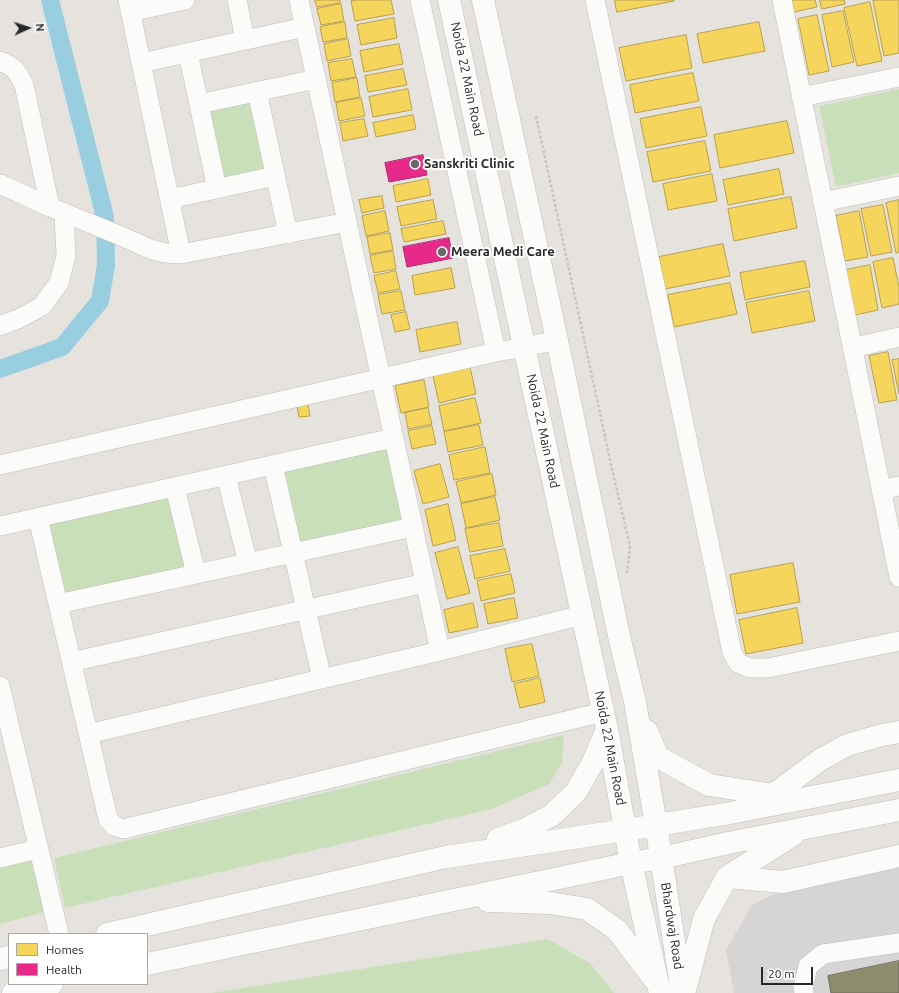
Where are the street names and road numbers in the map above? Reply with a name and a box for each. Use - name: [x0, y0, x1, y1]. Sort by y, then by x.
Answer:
- street label: Noida 22 Main Road: [447, 20, 487, 138]
- street label: Noida 22 Main Road: [523, 372, 563, 490]
- street label: Noida 22 Main Road: [591, 689, 629, 807]
- street label: Bhardwaj Road: [657, 881, 687, 971]

